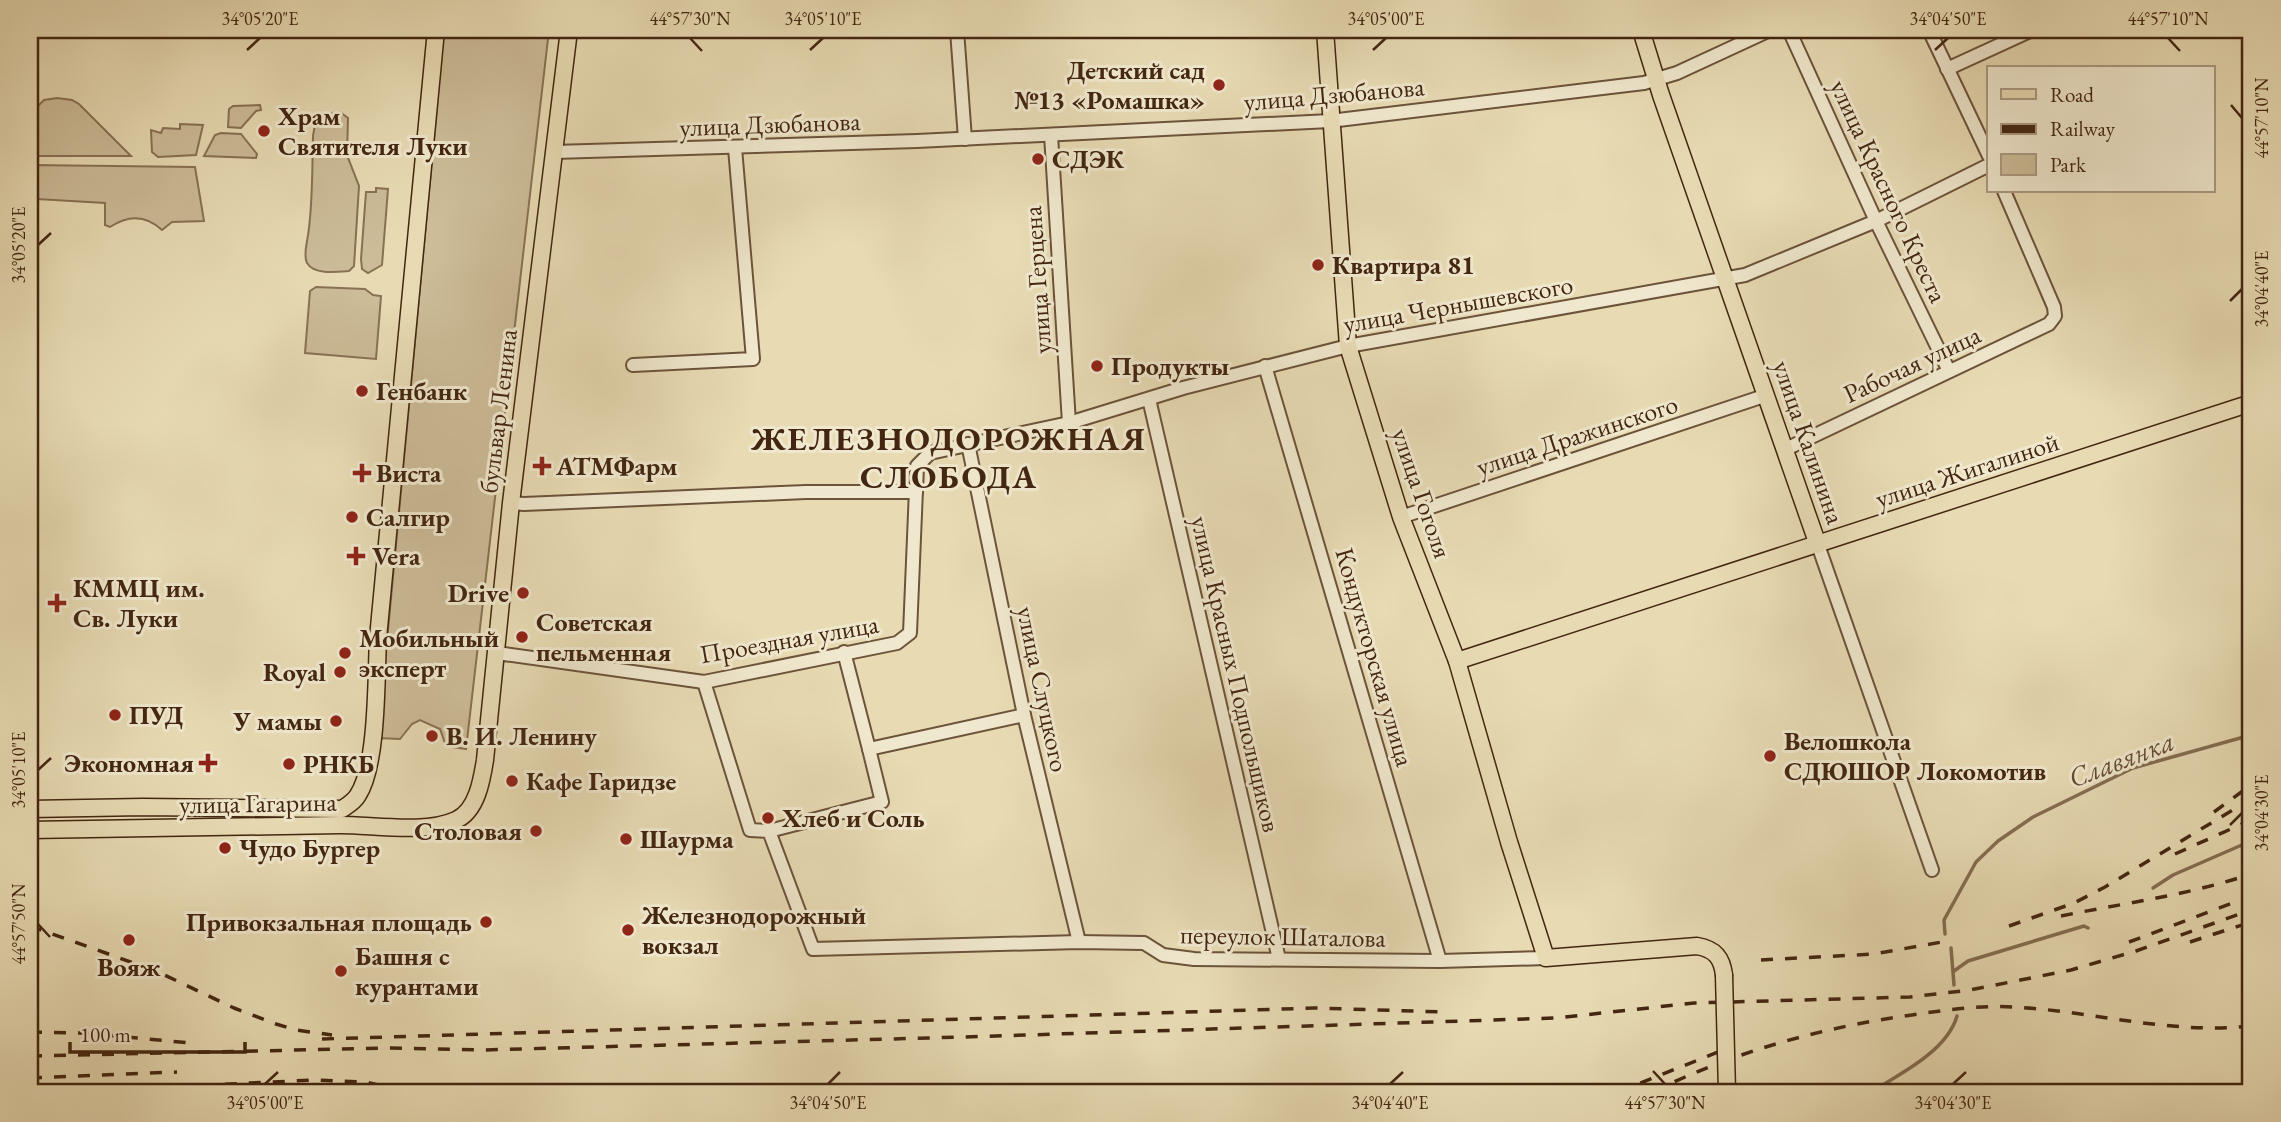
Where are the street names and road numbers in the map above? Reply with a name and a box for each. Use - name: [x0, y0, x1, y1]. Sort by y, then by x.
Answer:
- street label: улица Дзюбанова: [1242, 69, 1426, 119]
- street label: улица Красного Креста: [1822, 74, 1956, 309]
- street label: улица Дзюбанова: [679, 104, 862, 144]
- street label: улица Герцена: [1015, 204, 1059, 355]
- street label: улица Чернышевского: [1340, 267, 1576, 341]
- street label: Рабочая улица: [1838, 317, 1987, 411]
- street label: бульвар Ленина: [471, 326, 525, 495]
- street label: улица Калинина: [1765, 356, 1853, 529]
- street label: улица Дражинского: [1472, 386, 1682, 484]
- street label: улица Гоголя: [1384, 423, 1460, 563]
- street label: улица Жигалиной: [1871, 424, 2063, 516]
- street label: улица Красных Подпольщиков: [1183, 513, 1289, 835]
- street label: Кондукторская улица: [1328, 544, 1423, 771]
- street label: улица Слуцкого: [1009, 603, 1077, 775]
- street label: Проездная улица: [697, 606, 882, 671]
- street label: улица Гагарина: [179, 785, 338, 821]
- street label: переулок Шаталова: [1180, 917, 1387, 955]

